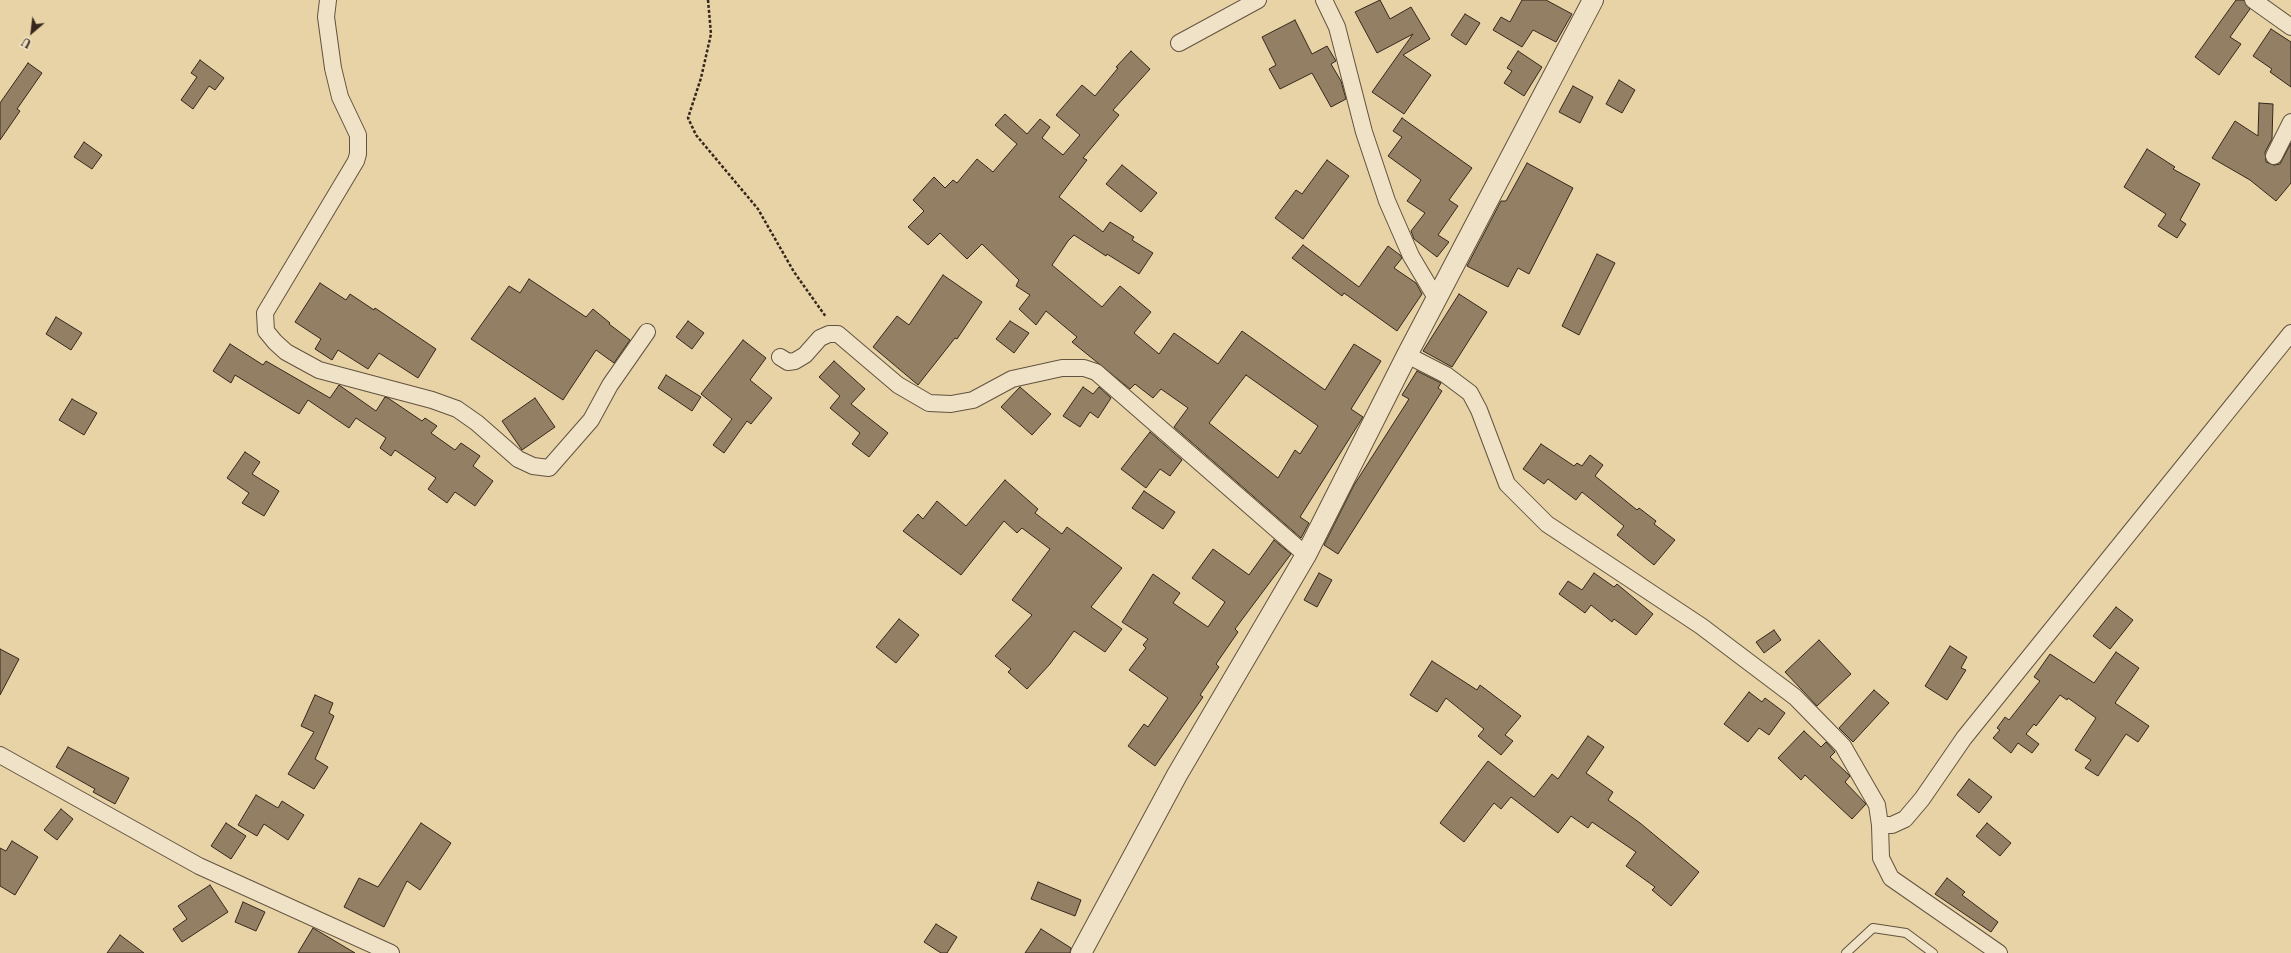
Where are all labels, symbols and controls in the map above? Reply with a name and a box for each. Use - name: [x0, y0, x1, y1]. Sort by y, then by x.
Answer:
- north arrow: [12, 12, 52, 52]
- text: U: [19, 34, 34, 51]

